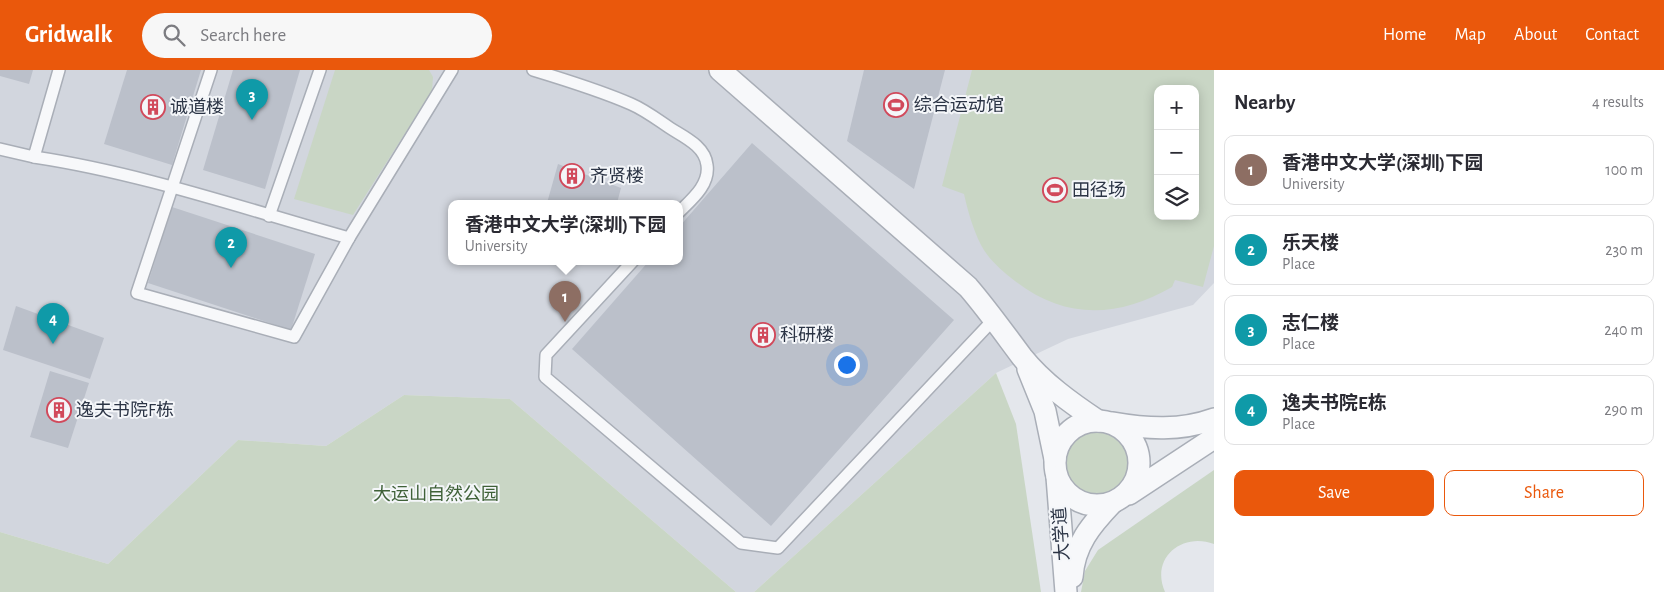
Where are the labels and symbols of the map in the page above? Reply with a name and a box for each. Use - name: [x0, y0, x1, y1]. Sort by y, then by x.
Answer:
- pin: 3: [236, 79, 268, 120]
- sports icon: 综合运动馆: [883, 92, 909, 118]
- building icon: 诚道楼: [140, 94, 166, 120]
- place label: 综合运动馆: [914, 95, 1004, 115]
- place label: 诚道楼: [170, 97, 224, 117]
- building icon: 齐贤楼: [559, 163, 585, 189]
- place label: 齐贤楼: [590, 166, 644, 186]
- sports icon: 田径场: [1042, 177, 1068, 203]
- place label: 田径场: [1072, 180, 1126, 200]
- pin: 2: [215, 227, 247, 268]
- pin: 1: [549, 281, 581, 322]
- pin: 4: [37, 303, 69, 344]
- building icon: 科研楼: [750, 322, 776, 348]
- place label: 科研楼: [780, 325, 834, 345]
- your location: [834, 352, 860, 378]
- building icon: 逸夫书院F栋: [46, 397, 72, 423]
- place label: 逸夫书院F栋: [76, 400, 174, 420]
- park label: 大运山自然公园: [373, 484, 499, 504]
- street label: 大学道: [1049, 506, 1073, 562]

